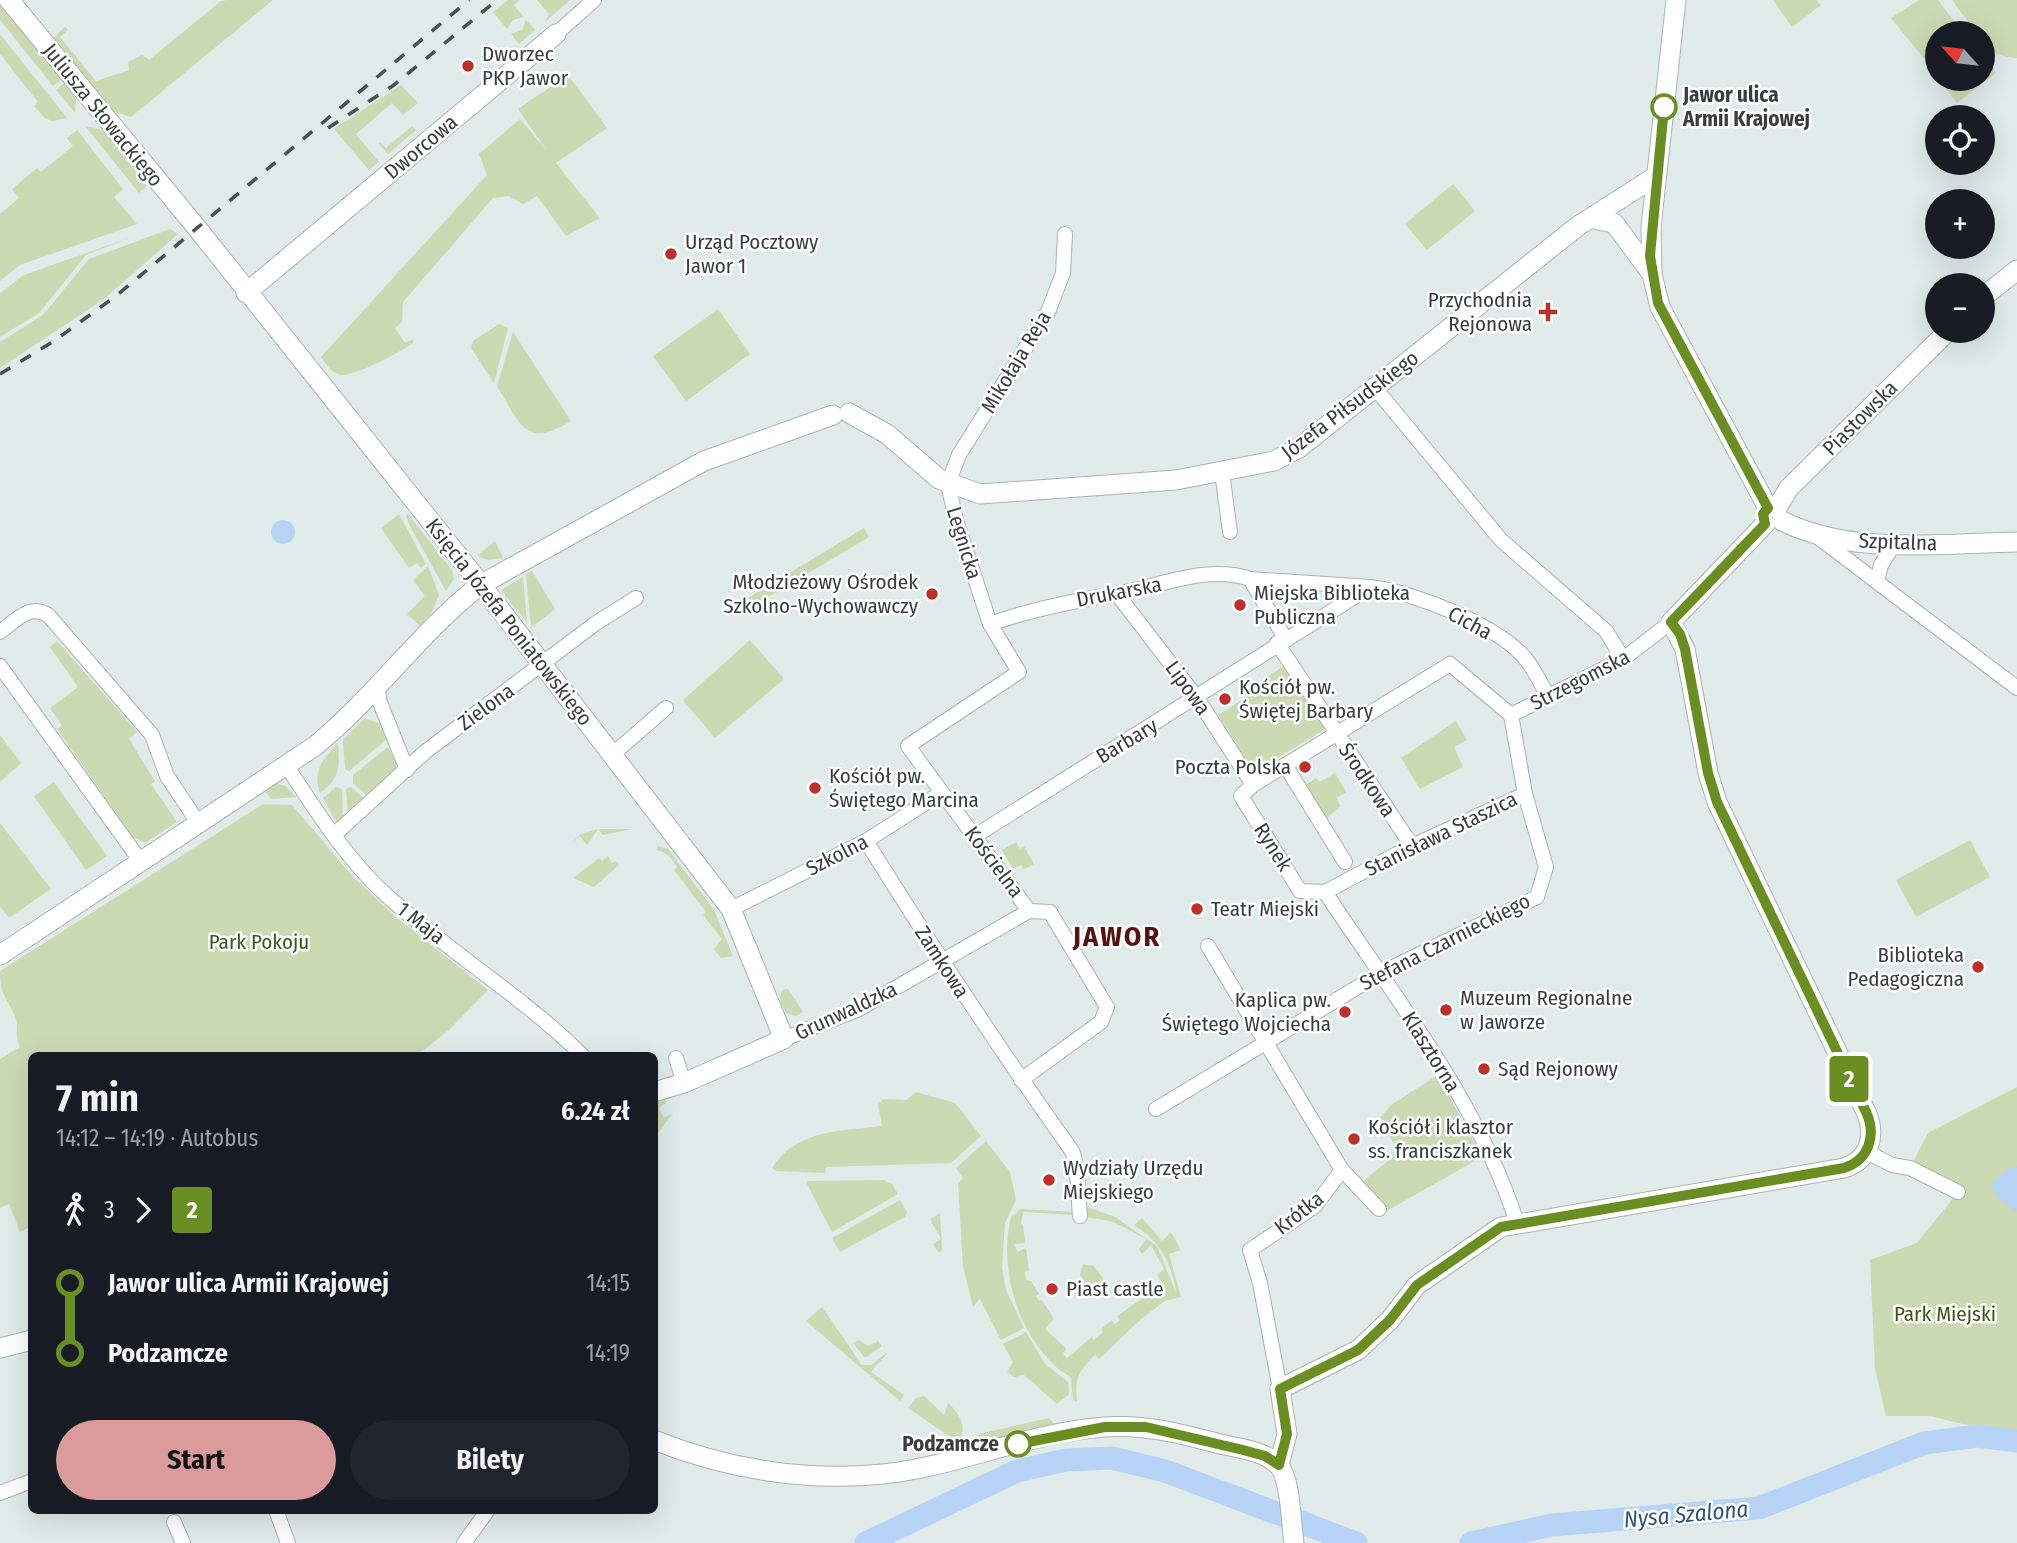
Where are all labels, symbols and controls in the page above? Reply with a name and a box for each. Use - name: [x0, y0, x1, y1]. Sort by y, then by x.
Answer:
- north arrow: [1925, 21, 1995, 91]
- map controls: [1925, 21, 1995, 343]
- street label: Juliusza Słowackiego: [37, 38, 169, 192]
- place label: Dworzec PKP Jawor: [482, 41, 569, 91]
- marker: Dworzec PKP Jawor: [460, 58, 476, 74]
- place label: Jawor ulica Armii Krajowej: [1682, 82, 1810, 132]
- marker: Jawor ulica Armii Krajowej: [1651, 94, 1677, 120]
- button: locate: [1925, 105, 1995, 175]
- street label: Dworcowa: [379, 109, 463, 185]
- button: +: [1925, 189, 1995, 259]
- place label: Urząd Pocztowy Jawor 1: [685, 229, 819, 279]
- marker: Urząd Pocztowy Jawor 1: [663, 246, 679, 262]
- button: −: [1925, 273, 1995, 343]
- place label: Przychodnia Rejonowa: [1428, 287, 1532, 337]
- marker: Przychodnia Rejonowa: [1538, 302, 1558, 322]
- street label: Mikołaja Reja: [975, 306, 1057, 418]
- street label: Józefa Piłsudskiego: [1276, 345, 1424, 465]
- street label: Piastowska: [1817, 375, 1903, 461]
- street label: Legnicka: [941, 504, 987, 582]
- street label: Księcia Józefa Poniatowskiego: [420, 513, 598, 731]
- street label: Szpitalna: [1858, 528, 1938, 556]
- place label: Młodzieżowy Ośrodek Szkolno-Wychowawczy: [723, 569, 919, 619]
- street label: Drukarska: [1074, 571, 1164, 613]
- place label: Miejska Biblioteka Publiczna: [1254, 580, 1410, 630]
- marker: Młodzieżowy Ośrodek Szkolno-Wychowawczy: [924, 586, 940, 602]
- marker: Miejska Biblioteka Publiczna: [1232, 597, 1248, 613]
- street label: Cicha: [1443, 601, 1497, 645]
- street label: Strzegomska: [1526, 644, 1634, 716]
- street label: Lipowa: [1160, 656, 1216, 720]
- place label: Kościół pw. Świętej Barbary: [1239, 674, 1374, 724]
- street label: Zielona: [453, 678, 519, 736]
- marker: Kościół pw. Świętej Barbary: [1217, 691, 1233, 707]
- street label: Barbary: [1092, 712, 1163, 769]
- street label: Środkowa: [1333, 738, 1401, 822]
- place label: Poczta Polska: [1175, 754, 1291, 780]
- marker: Poczta Polska: [1297, 759, 1313, 775]
- place label: Kościół pw. Świętego Marcina: [829, 763, 979, 813]
- marker: Kościół pw. Świętego Marcina: [807, 780, 823, 796]
- street label: Stanisława Staszica: [1361, 786, 1521, 882]
- street label: Rynek: [1248, 818, 1298, 876]
- street label: Kościelna: [959, 821, 1029, 903]
- street label: Szkolna: [802, 828, 872, 882]
- street label: Stefana Czarnieckiego: [1355, 888, 1535, 996]
- street label: 1 Maja: [392, 896, 450, 950]
- place label: Teatr Miejski: [1211, 896, 1319, 922]
- marker: Teatr Miejski: [1189, 901, 1205, 917]
- district label: JAWOR: [1072, 920, 1161, 953]
- street label: Zamkowa: [909, 921, 975, 1003]
- park label: Park Pokoju: [209, 929, 309, 955]
- place label: Biblioteka Pedagogiczna: [1848, 942, 1964, 992]
- marker: Biblioteka Pedagogiczna: [1970, 959, 1986, 975]
- street label: Grunwaldzka: [791, 976, 901, 1046]
- place label: Muzeum Regionalne w Jaworze: [1460, 985, 1632, 1035]
- place label: Kaplica pw. Świętego Wojciecha: [1162, 987, 1331, 1037]
- marker: Muzeum Regionalne w Jaworze: [1438, 1002, 1454, 1018]
- marker: Kaplica pw. Świętego Wojciecha: [1337, 1004, 1353, 1020]
- street label: Klasztorna: [1396, 1007, 1466, 1097]
- place label: Sąd Rejonowy: [1498, 1056, 1619, 1082]
- line badge: 2: [1826, 1056, 1872, 1102]
- marker: Sąd Rejonowy: [1476, 1061, 1492, 1077]
- text: 2: [1843, 1065, 1855, 1093]
- text: 7 min: [56, 1075, 139, 1121]
- text: 6.24 zł: [561, 1096, 630, 1127]
- place label: Kościół i klasztor ss. franciszkanek: [1368, 1114, 1514, 1164]
- text: 14:12 – 14:19 · Autobus: [56, 1124, 258, 1152]
- marker: Kościół i klasztor ss. franciszkanek: [1346, 1131, 1362, 1147]
- place label: Wydziały Urzędu Miejskiego: [1063, 1155, 1204, 1205]
- marker: Wydziały Urzędu Miejskiego: [1041, 1172, 1057, 1188]
- street label: Krótka: [1269, 1186, 1329, 1240]
- icon: walk: [56, 1191, 94, 1229]
- icon: forward: [124, 1191, 162, 1229]
- text: 3: [104, 1196, 114, 1224]
- text: 2: [186, 1196, 198, 1224]
- text: Jawor ulica Armii Krajowej: [108, 1268, 389, 1299]
- text: 14:15: [586, 1269, 630, 1297]
- place label: Piast castle: [1066, 1276, 1164, 1302]
- marker: Piast castle: [1044, 1281, 1060, 1297]
- park label: Park Miejski: [1894, 1301, 1996, 1327]
- text: Podzamcze: [108, 1338, 228, 1369]
- text: 14:19: [586, 1339, 630, 1367]
- button: Start: [56, 1420, 336, 1500]
- button: Bilety: [350, 1420, 630, 1500]
- place label: Podzamcze: [902, 1431, 999, 1457]
- marker: Podzamcze: [1005, 1431, 1031, 1457]
- water label: Nysa Szalona: [1623, 1495, 1749, 1533]

